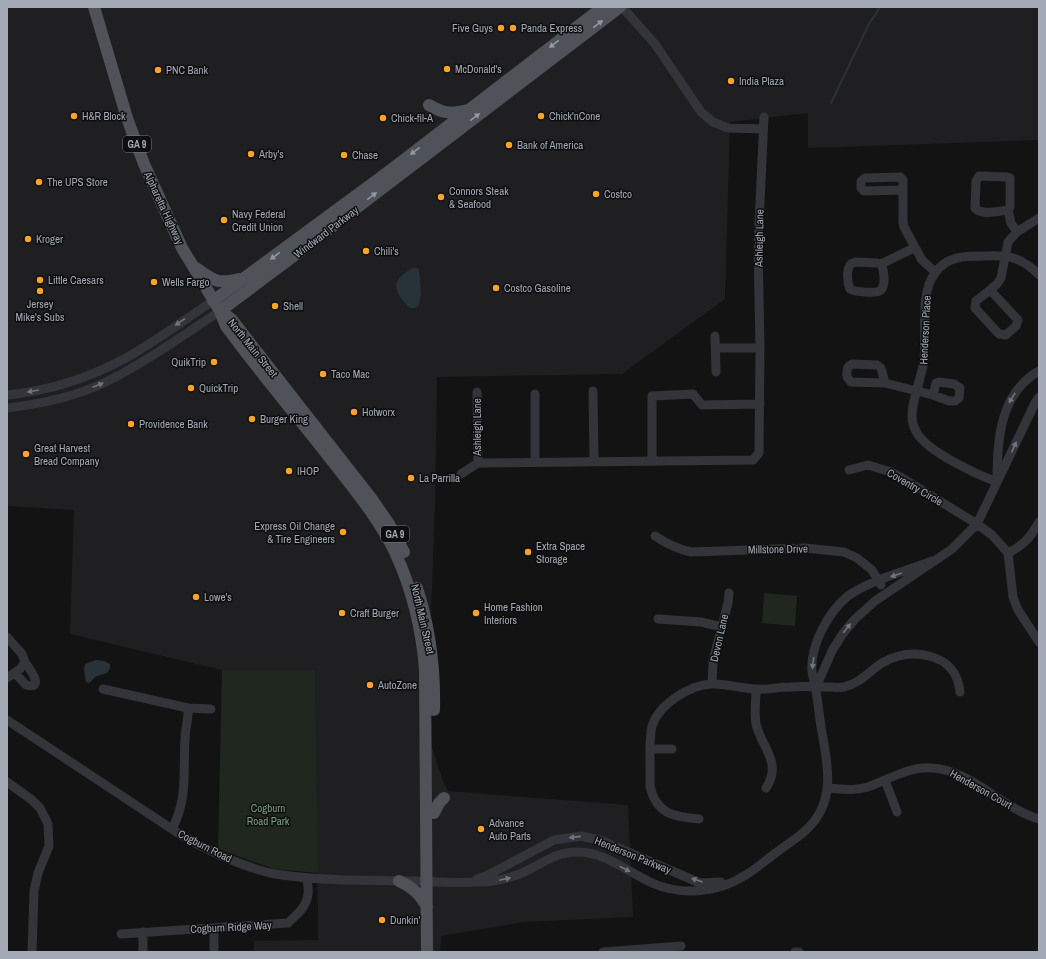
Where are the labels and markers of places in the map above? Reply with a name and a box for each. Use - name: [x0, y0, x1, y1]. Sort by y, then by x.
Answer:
- place label: Five Guys: [452, 21, 493, 35]
- place label: Panda Express: [521, 21, 583, 35]
- marker: Five Guys: [496, 23, 506, 33]
- marker: Panda Express: [508, 23, 518, 33]
- place label: McDonald's: [455, 62, 502, 76]
- place label: PNC Bank: [166, 63, 209, 77]
- marker: McDonald's: [442, 64, 452, 74]
- marker: PNC Bank: [153, 65, 163, 75]
- place label: India Plaza: [739, 74, 784, 88]
- marker: India Plaza: [726, 76, 736, 86]
- place label: H&R Block: [82, 109, 126, 123]
- place label: Chick'nCone: [549, 109, 600, 123]
- marker: H&R Block: [69, 111, 79, 121]
- place label: Chick-fil-A: [391, 111, 434, 125]
- marker: Chick'nCone: [536, 111, 546, 121]
- marker: Chick-fil-A: [378, 113, 388, 123]
- place label: Bank of America: [517, 138, 583, 152]
- marker: Bank of America: [504, 140, 514, 150]
- place label: Arby's: [258, 147, 284, 161]
- place label: Chase: [352, 148, 378, 162]
- marker: Arby's: [246, 149, 256, 159]
- marker: Chase: [339, 150, 349, 160]
- place label: The UPS Store: [47, 175, 108, 189]
- marker: The UPS Store: [34, 177, 44, 187]
- place label: Connors Steak & Seafood: [449, 184, 509, 211]
- place label: Costco: [604, 187, 632, 201]
- marker: Costco: [591, 189, 601, 199]
- marker: Connors Steak & Seafood: [436, 192, 446, 202]
- place label: Navy Federal Credit Union: [232, 207, 285, 234]
- marker: Navy Federal Credit Union: [219, 215, 229, 225]
- place label: Kroger: [36, 232, 63, 246]
- marker: Kroger: [23, 234, 33, 244]
- place label: Chili's: [374, 244, 399, 258]
- marker: Chili's: [361, 246, 371, 256]
- place label: Little Caesars: [48, 273, 104, 287]
- marker: Little Caesars: [35, 275, 45, 285]
- place label: Wells Fargo: [162, 275, 210, 289]
- marker: Wells Fargo: [149, 277, 159, 287]
- place label: Costco Gasoline: [504, 281, 571, 295]
- marker: Costco Gasoline: [491, 283, 501, 293]
- marker: Jersey Mike's Subs: [35, 286, 45, 296]
- place label: Jersey Mike's Subs: [16, 297, 65, 324]
- place label: Shell: [283, 299, 303, 313]
- marker: Shell: [270, 301, 280, 311]
- place label: QuikTrip: [171, 355, 206, 369]
- marker: QuikTrip: [209, 357, 219, 367]
- place label: Taco Mac: [331, 367, 370, 381]
- marker: Taco Mac: [318, 369, 328, 379]
- place label: QuickTrip: [199, 381, 238, 395]
- marker: QuickTrip: [186, 383, 196, 393]
- place label: Hotworx: [362, 405, 396, 419]
- marker: Hotworx: [349, 407, 359, 417]
- place label: Burger King: [260, 412, 308, 426]
- marker: Burger King: [247, 414, 257, 424]
- place label: Providence Bank: [139, 417, 208, 431]
- marker: Providence Bank: [126, 419, 136, 429]
- place label: Great Harvest Bread Company: [34, 441, 100, 468]
- marker: Great Harvest Bread Company: [21, 449, 31, 459]
- place label: IHOP: [297, 464, 319, 478]
- marker: IHOP: [284, 466, 294, 476]
- place label: La Parrilla: [419, 471, 460, 485]
- marker: La Parrilla: [406, 473, 416, 483]
- place label: Express Oil Change & Tire Engineers: [254, 519, 335, 546]
- marker: Express Oil Change & Tire Engineers: [338, 527, 348, 537]
- place label: Extra Space Storage: [536, 539, 585, 566]
- marker: Extra Space Storage: [523, 547, 533, 557]
- place label: Lowe's: [204, 590, 232, 604]
- marker: Lowe's: [191, 592, 201, 602]
- place label: Home Fashion Interiors: [484, 600, 543, 627]
- place label: Craft Burger: [350, 606, 399, 620]
- marker: Craft Burger: [337, 608, 347, 618]
- marker: Home Fashion Interiors: [471, 608, 481, 618]
- place label: AutoZone: [377, 678, 417, 692]
- marker: AutoZone: [365, 680, 375, 690]
- place label: Advance Auto Parts: [488, 816, 532, 843]
- marker: Advance Auto Parts: [476, 824, 486, 834]
- place label: Dunkin': [390, 913, 421, 927]
- marker: Dunkin': [377, 915, 387, 925]

